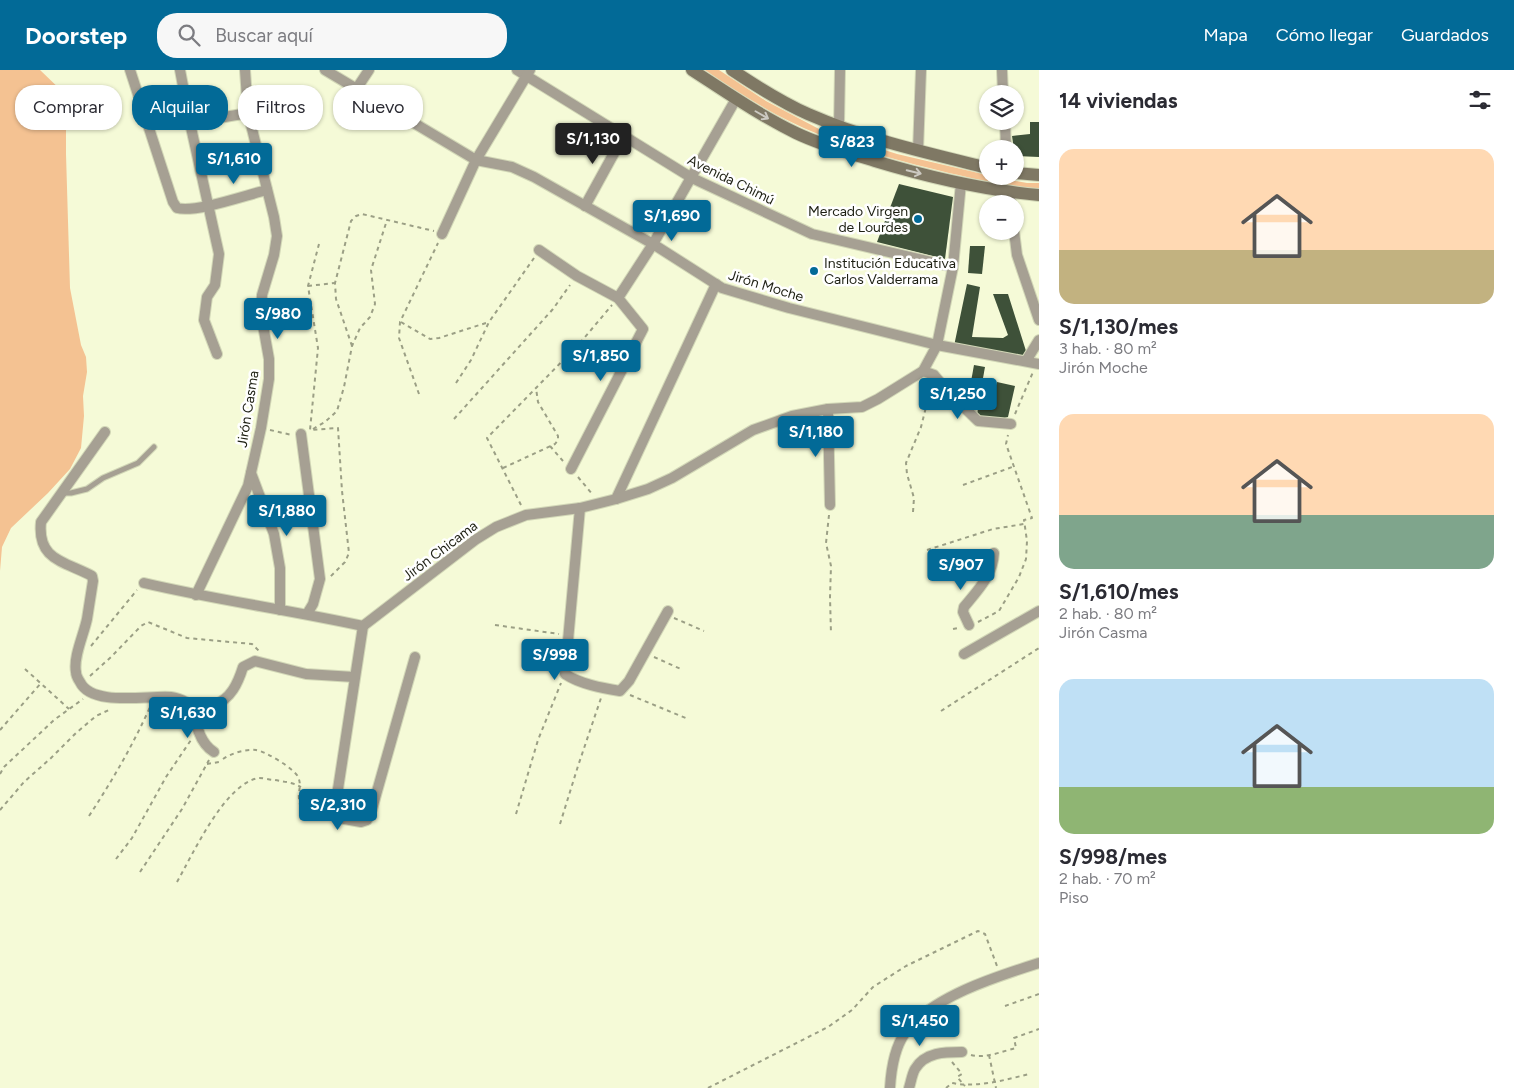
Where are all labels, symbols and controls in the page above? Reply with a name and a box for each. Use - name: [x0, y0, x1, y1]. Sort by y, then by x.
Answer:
- search box: [157, 13, 507, 58]
- text: Doorstep: [25, 21, 127, 50]
- icon: search: [175, 21, 203, 49]
- text: Buscar aquí: [215, 24, 313, 47]
- text: Mapa: [1203, 24, 1248, 46]
- text: Cómo llegar: [1276, 24, 1373, 46]
- text: Guardados: [1401, 24, 1489, 46]
- chip: Comprar: [15, 85, 122, 130]
- chip: Alquilar: [132, 85, 228, 130]
- chip: Filtros: [238, 85, 323, 130]
- chip: Nuevo: [333, 85, 423, 130]
- map controls: [979, 85, 1024, 240]
- button: layers: [979, 85, 1024, 130]
- icon: filters: [1466, 86, 1494, 114]
- text: 14 viviendas: [1059, 88, 1178, 113]
- one-way arrow: [755, 110, 769, 120]
- pin: S/1,130: [547, 122, 639, 165]
- pin: S/823: [817, 126, 887, 168]
- text: S/1,130: [566, 129, 620, 148]
- text: S/823: [830, 132, 874, 151]
- button: +: [979, 140, 1024, 185]
- pin: S/1,610: [188, 142, 280, 185]
- text: S/1,610: [207, 149, 261, 168]
- street label: Avenida Chimú: [685, 152, 777, 208]
- one-way arrow: [905, 168, 921, 177]
- icon: home: [1232, 181, 1322, 271]
- button: −: [979, 195, 1024, 240]
- pin: S/1,690: [626, 200, 718, 242]
- place label: Mercado Virgen de Lourdes: [808, 203, 908, 236]
- text: S/1,690: [644, 206, 700, 225]
- marker: Mercado Virgen de Lourdes: [912, 213, 924, 225]
- place label: Institución Educativa Carlos Valderrama: [824, 255, 956, 288]
- marker: Institución Educativa Carlos Valderrama: [808, 265, 820, 277]
- street label: Jirón Moche: [726, 267, 806, 306]
- pin: S/980: [243, 298, 313, 340]
- text: S/980: [255, 304, 301, 323]
- text: S/1,130/mes: [1059, 314, 1178, 339]
- text: 3 hab. · 80 m²: [1059, 339, 1157, 358]
- pin: S/1,850: [555, 340, 647, 382]
- text: S/1,850: [573, 346, 629, 365]
- text: Jirón Moche: [1059, 358, 1148, 377]
- street label: Jirón Casma: [234, 369, 262, 449]
- pin: S/1,250: [912, 378, 1004, 420]
- text: S/1,250: [930, 384, 986, 403]
- pin: S/1,180: [770, 416, 862, 458]
- text: S/1,180: [789, 422, 843, 441]
- icon: home: [1232, 446, 1322, 536]
- pin: S/1,880: [241, 494, 333, 537]
- text: S/1,880: [258, 501, 316, 520]
- street label: Jirón Chicama: [399, 517, 481, 585]
- pin: S/907: [926, 548, 996, 591]
- text: S/907: [938, 555, 984, 574]
- text: S/1,610/mes: [1059, 579, 1179, 604]
- text: 2 hab. · 80 m²: [1059, 604, 1157, 623]
- text: Jirón Casma: [1059, 623, 1147, 642]
- pin: S/998: [520, 638, 590, 681]
- text: S/998: [533, 645, 577, 664]
- pin: S/1,630: [142, 696, 234, 739]
- text: S/1,630: [160, 703, 216, 722]
- icon: home: [1232, 711, 1322, 801]
- pin: S/2,310: [292, 788, 384, 831]
- text: S/2,310: [310, 795, 366, 814]
- text: S/998/mes: [1059, 844, 1167, 869]
- text: 2 hab. · 70 m²: [1059, 869, 1156, 888]
- text: Piso: [1059, 888, 1089, 907]
- pin: S/1,450: [874, 1004, 966, 1047]
- text: S/1,450: [891, 1011, 949, 1030]

